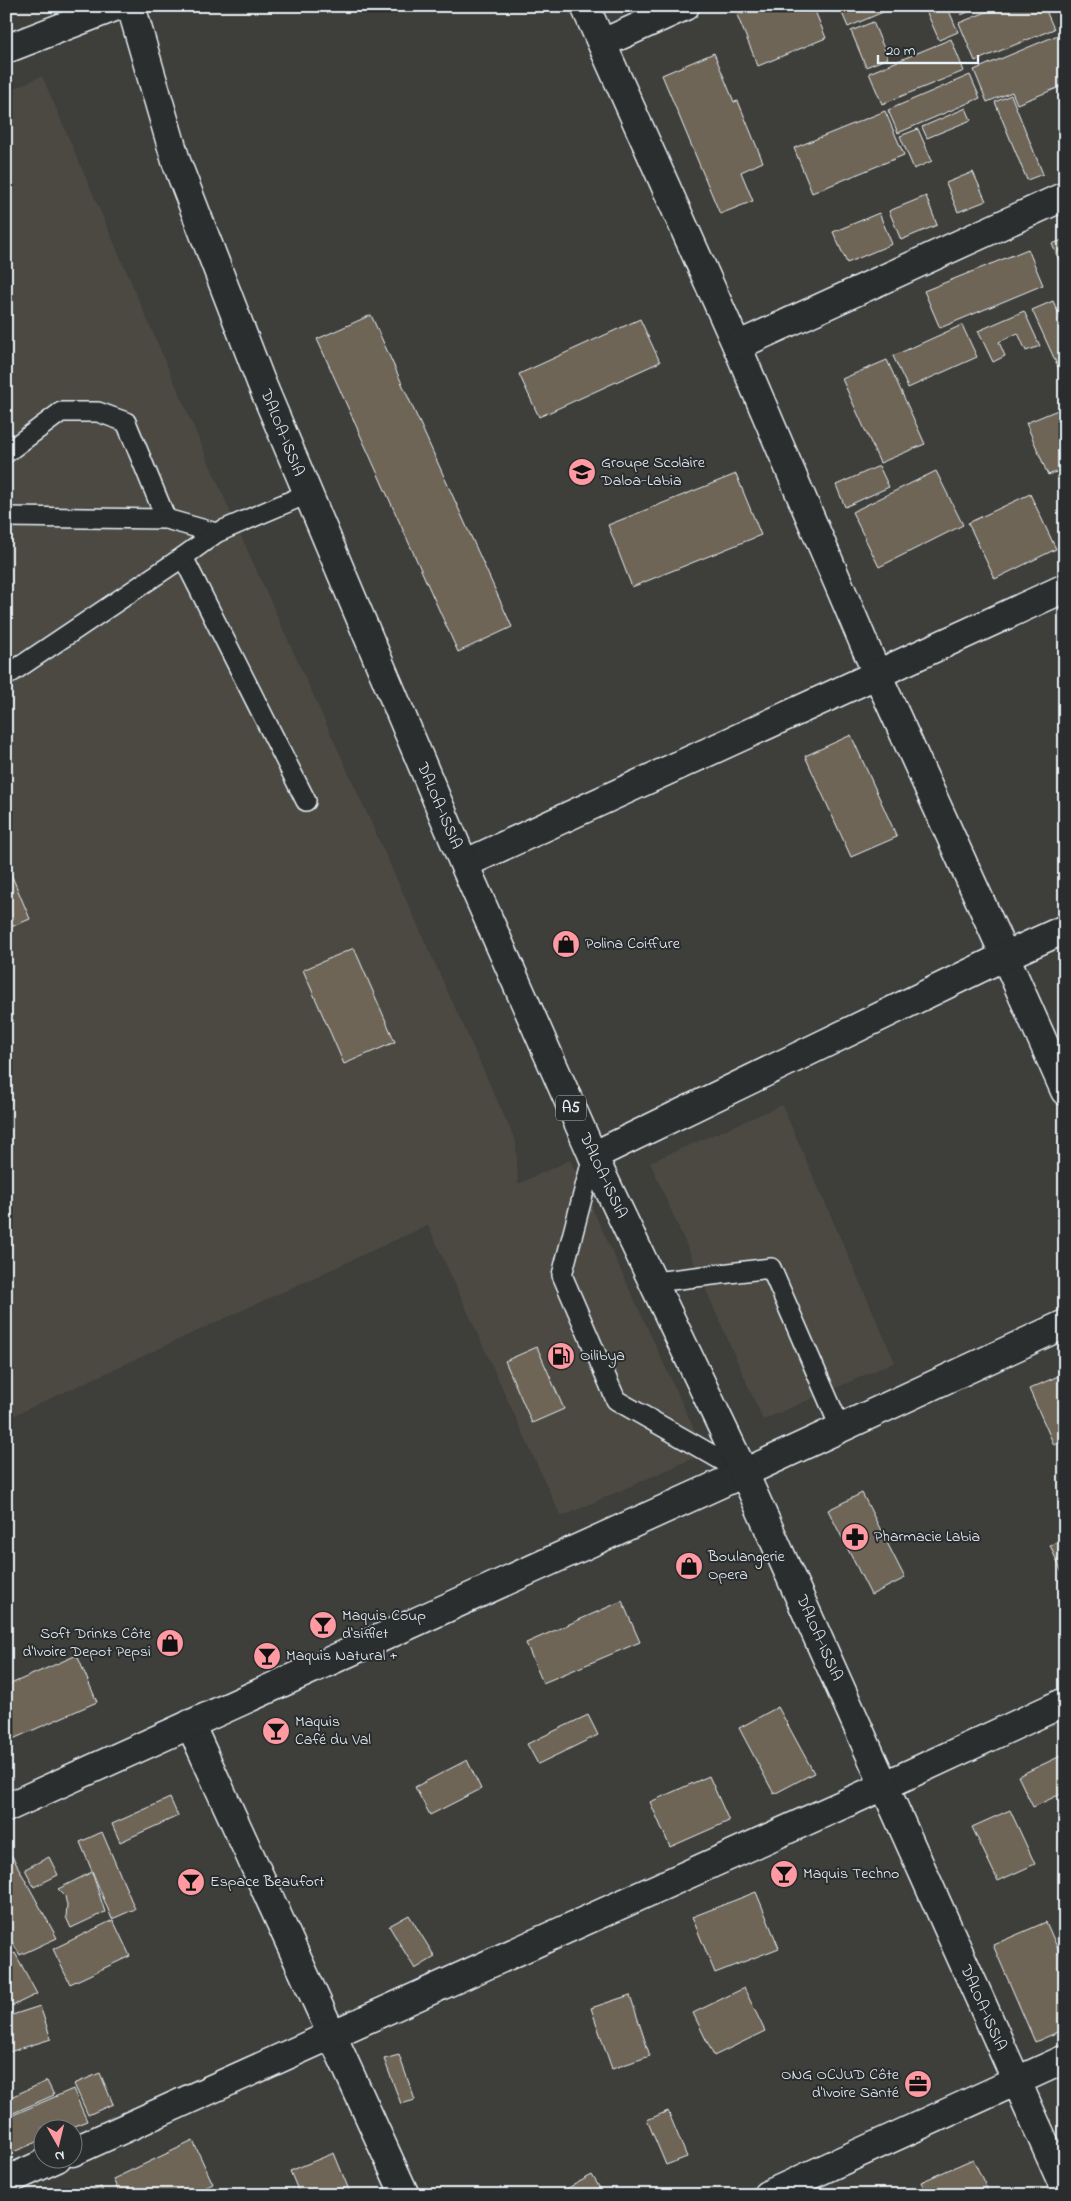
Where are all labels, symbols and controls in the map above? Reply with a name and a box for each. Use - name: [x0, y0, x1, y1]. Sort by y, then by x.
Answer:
- scale bar: [878, 32, 978, 64]
- text: 20 m: [886, 40, 916, 62]
- street label: DALOA-ISSIA: [253, 385, 310, 480]
- place label: Groupe Scolaire Daloa-Labia: [600, 451, 706, 493]
- school or university icon: Groupe Scolaire Daloa-Labia: [567, 457, 597, 487]
- street label: DALOA-ISSIA: [410, 758, 468, 853]
- shop icon: Polina Coiffure: [551, 929, 581, 959]
- place label: Polina Coiffure: [585, 932, 681, 956]
- road number: A5: [556, 1096, 586, 1120]
- street label: DALOA-ISSIA: [572, 1128, 633, 1223]
- fuel station icon: Oilibya: [546, 1341, 576, 1371]
- place label: Oilibya: [580, 1344, 625, 1368]
- pharmacy icon: Pharmacie Labia: [840, 1522, 870, 1552]
- place label: Pharmacie Labia: [874, 1525, 980, 1549]
- place label: Boulangerie Opera: [707, 1545, 786, 1587]
- shop icon: Boulangerie Opera: [674, 1551, 704, 1581]
- street label: DALOA-ISSIA: [789, 1590, 849, 1685]
- place label: Maquis Coup d'sifflet: [342, 1604, 426, 1646]
- bar icon: Maquis Coup d'sifflet: [308, 1610, 338, 1640]
- place label: Soft Drinks Côte d'Ivoire Depot Pepsi: [23, 1622, 152, 1664]
- shop icon: Soft Drinks Côte d'Ivoire Depot Pepsi: [155, 1628, 185, 1658]
- bar icon: Maquis Natural +: [252, 1641, 282, 1671]
- place label: Maquis Natural +: [286, 1644, 398, 1668]
- place label: Maquis Café du Val: [295, 1710, 371, 1752]
- bar icon: Maquis Café du Val: [261, 1716, 291, 1746]
- bar icon: Maquis Techno: [769, 1859, 799, 1889]
- place label: Maquis Techno: [803, 1862, 899, 1886]
- bar icon: Espace Beaufort: [176, 1867, 206, 1897]
- place label: Espace Beaufort: [210, 1870, 325, 1894]
- street label: DALOA-ISSIA: [953, 1960, 1013, 2055]
- place label: ONG OCJUD Côte d'Ivoire Santé: [781, 2063, 900, 2105]
- office icon: ONG OCJUD Côte d'Ivoire Santé: [903, 2069, 933, 2099]
- north arrow: [32, 2118, 82, 2168]
- text: N: [53, 2144, 66, 2166]

